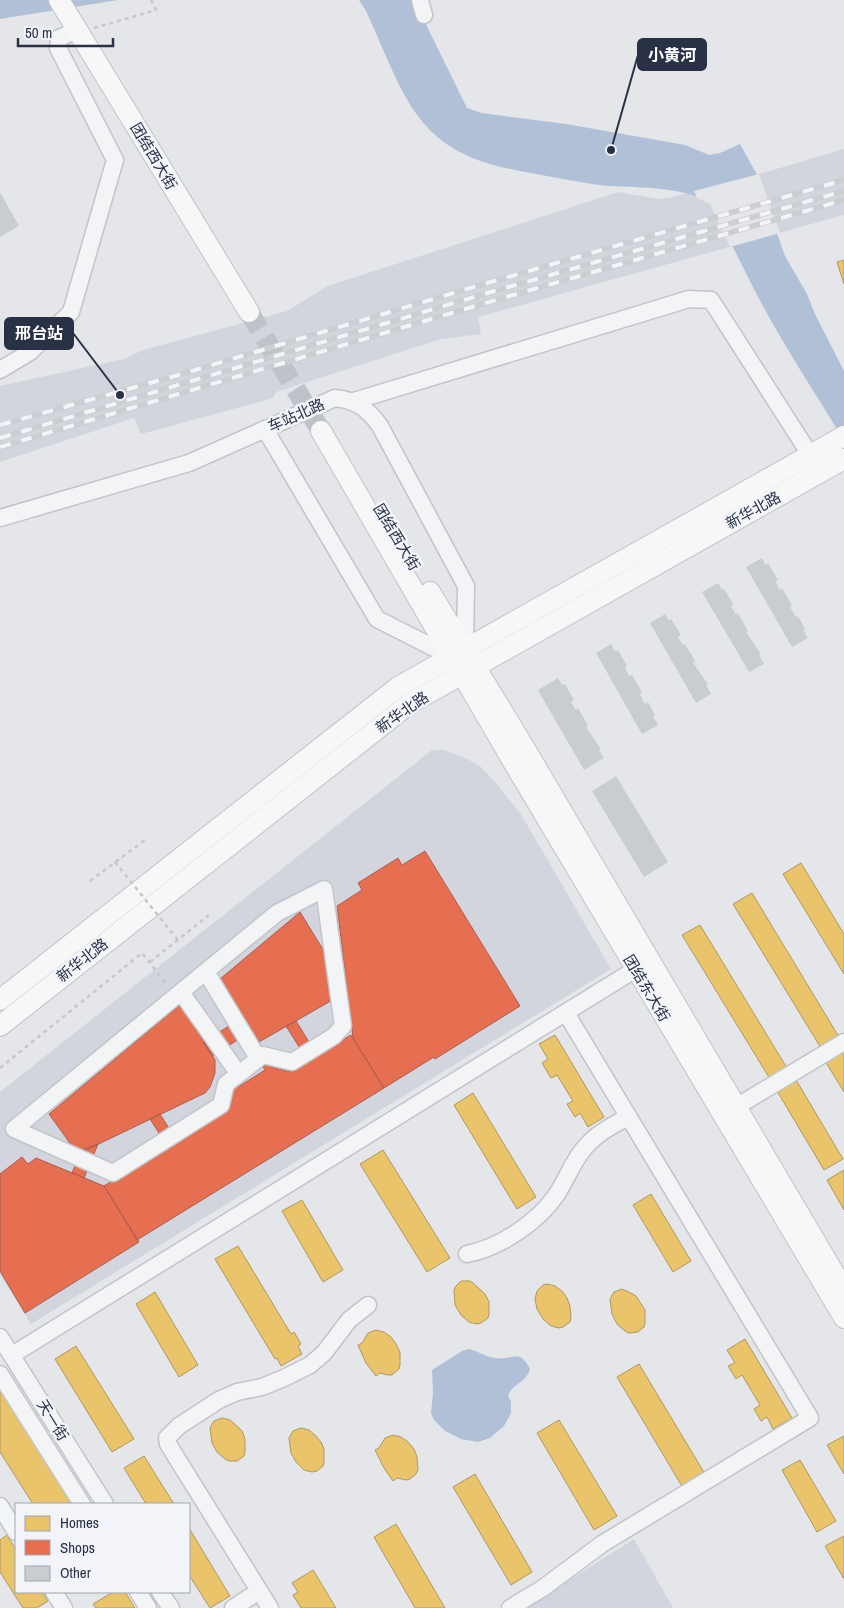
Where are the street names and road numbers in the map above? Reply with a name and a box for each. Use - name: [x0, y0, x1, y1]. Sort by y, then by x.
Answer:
- street label: 团结西大街: [126, 118, 182, 194]
- street label: 车站北路: [264, 393, 328, 437]
- street label: 新华北路: [722, 486, 784, 534]
- street label: 团结西大街: [369, 499, 425, 575]
- street label: 新华北路: [371, 686, 433, 738]
- street label: 新华北路: [52, 933, 112, 987]
- street label: 团结东大街: [619, 950, 675, 1026]
- street label: 天一街: [32, 1395, 74, 1445]

